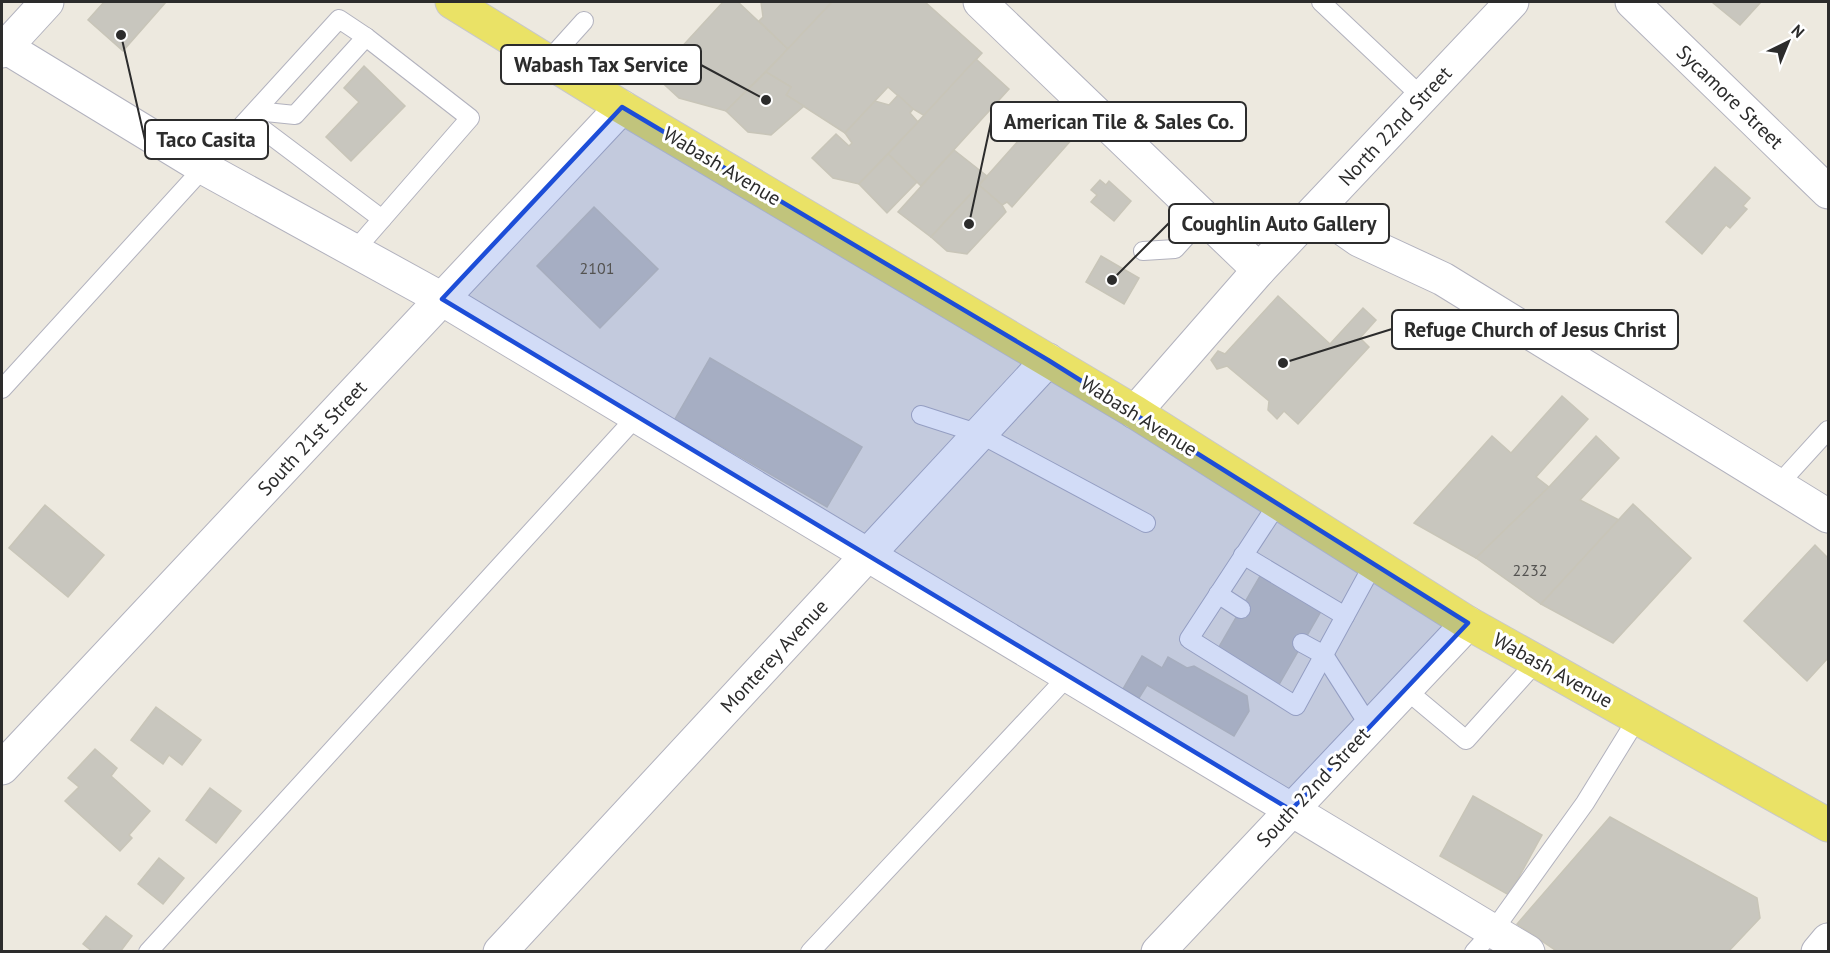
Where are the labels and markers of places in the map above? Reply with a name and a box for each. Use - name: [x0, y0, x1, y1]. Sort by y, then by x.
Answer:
- callout: Wabash Tax Service: [501, 45, 701, 84]
- callout: American Tile & Sales Co.: [991, 102, 1246, 141]
- callout: Taco Casita: [145, 120, 268, 159]
- callout: Coughlin Auto Gallery: [1169, 204, 1389, 243]
- callout: Refuge Church of Jesus Christ: [1392, 310, 1678, 349]

